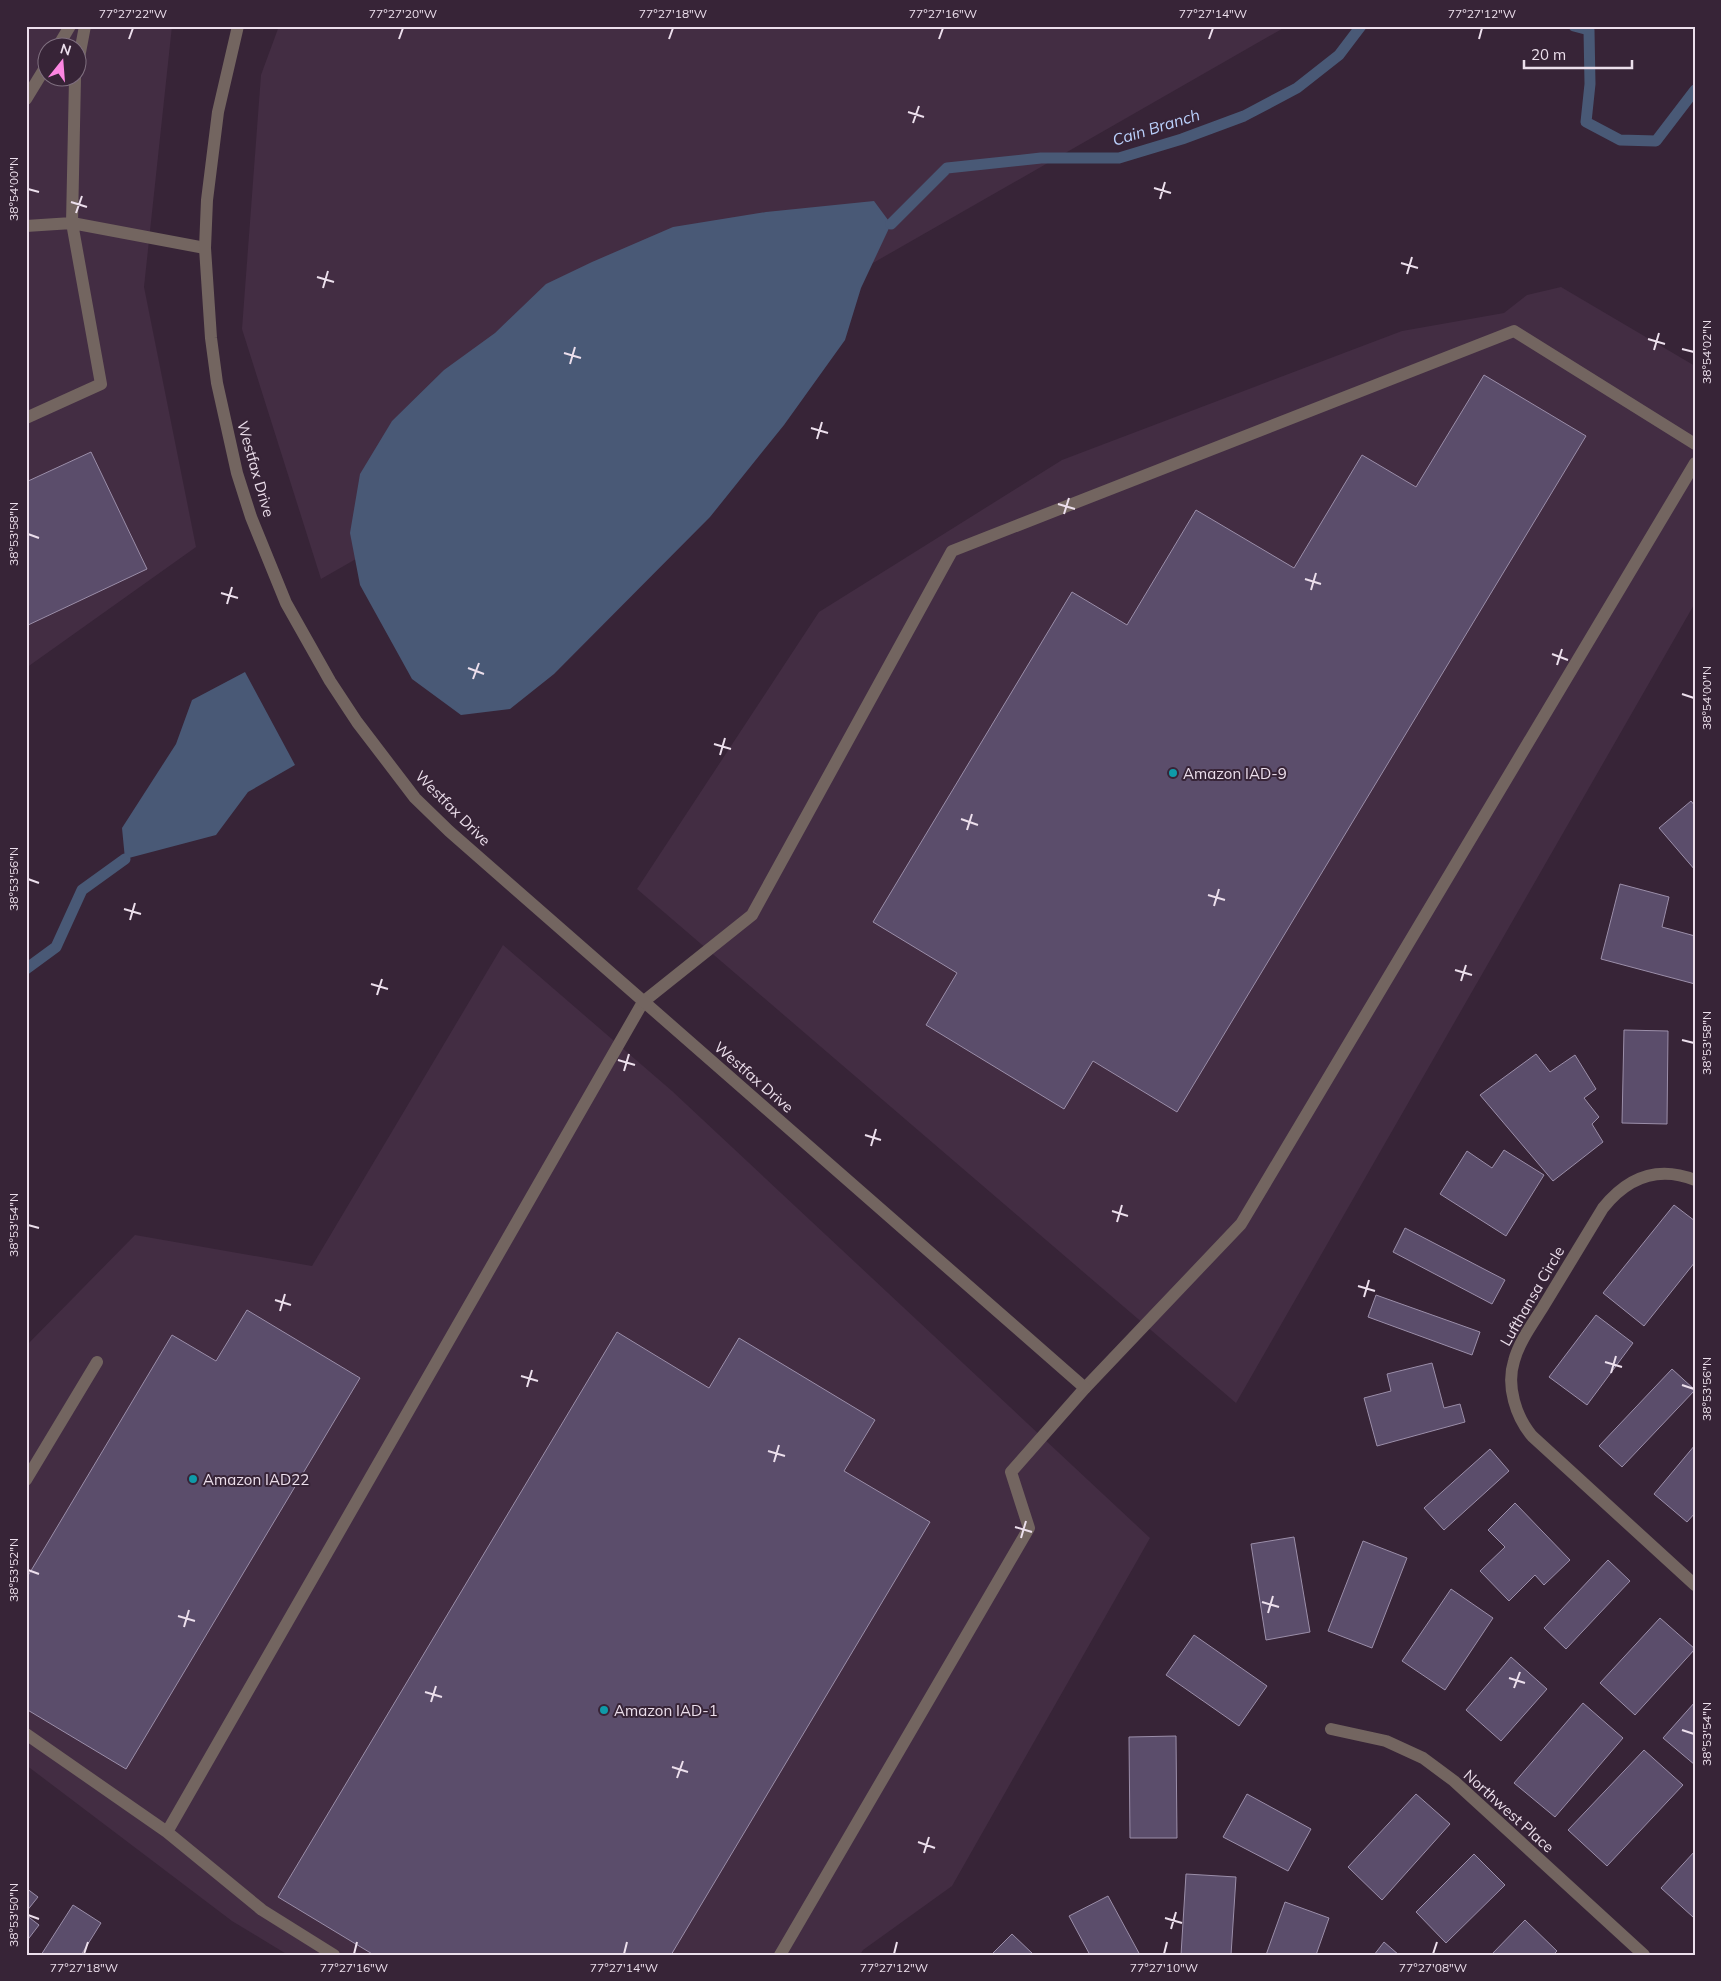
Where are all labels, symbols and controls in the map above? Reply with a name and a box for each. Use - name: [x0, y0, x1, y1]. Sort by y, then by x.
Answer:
- text: 77°27'22"W: [99, 6, 167, 21]
- text: 77°27'20"W: [369, 6, 437, 21]
- text: 77°27'18"W: [639, 6, 707, 21]
- text: 77°27'16"W: [909, 6, 977, 21]
- text: 77°27'14"W: [1179, 6, 1247, 21]
- text: 77°27'12"W: [1448, 6, 1516, 21]
- north arrow: [38, 38, 88, 88]
- scale bar: [1524, 38, 1631, 70]
- text: N: [58, 39, 73, 60]
- text: 20 m: [1531, 45, 1566, 64]
- water label: Cain Branch: [1110, 104, 1202, 150]
- text: 38°54'00"N: [6, 157, 21, 221]
- text: 38°54'02"N: [1699, 320, 1714, 384]
- street label: Westfax Drive: [233, 419, 279, 519]
- text: 38°53'58"N: [6, 502, 21, 566]
- text: 38°54'00"N: [1699, 666, 1714, 730]
- place label: Amazon IAD-9: [1183, 764, 1287, 783]
- street label: Westfax Drive: [411, 766, 495, 850]
- marker: Amazon IAD-9: [1167, 767, 1179, 779]
- text: 38°53'56"N: [6, 847, 21, 911]
- text: 38°53'58"N: [1699, 1011, 1714, 1075]
- street label: Westfax Drive: [710, 1037, 798, 1117]
- text: 38°53'54"N: [6, 1193, 21, 1257]
- street label: Lufthansa Circle: [1496, 1243, 1568, 1349]
- text: 38°53'56"N: [1699, 1357, 1714, 1421]
- place label: Amazon IAD22: [203, 1470, 309, 1489]
- marker: Amazon IAD22: [187, 1473, 199, 1485]
- text: 38°53'52"N: [6, 1538, 21, 1602]
- place label: Amazon IAD-1: [614, 1701, 718, 1720]
- text: 38°53'54"N: [1699, 1702, 1714, 1766]
- marker: Amazon IAD-1: [598, 1704, 610, 1716]
- street label: Northwest Place: [1460, 1765, 1558, 1857]
- text: 38°53'50"N: [6, 1883, 21, 1947]
- text: 77°27'18"W: [50, 1960, 118, 1975]
- text: 77°27'16"W: [320, 1960, 388, 1975]
- text: 77°27'14"W: [590, 1960, 658, 1975]
- text: 77°27'12"W: [860, 1960, 928, 1975]
- text: 77°27'10"W: [1130, 1960, 1198, 1975]
- text: 77°27'08"W: [1399, 1960, 1467, 1975]

